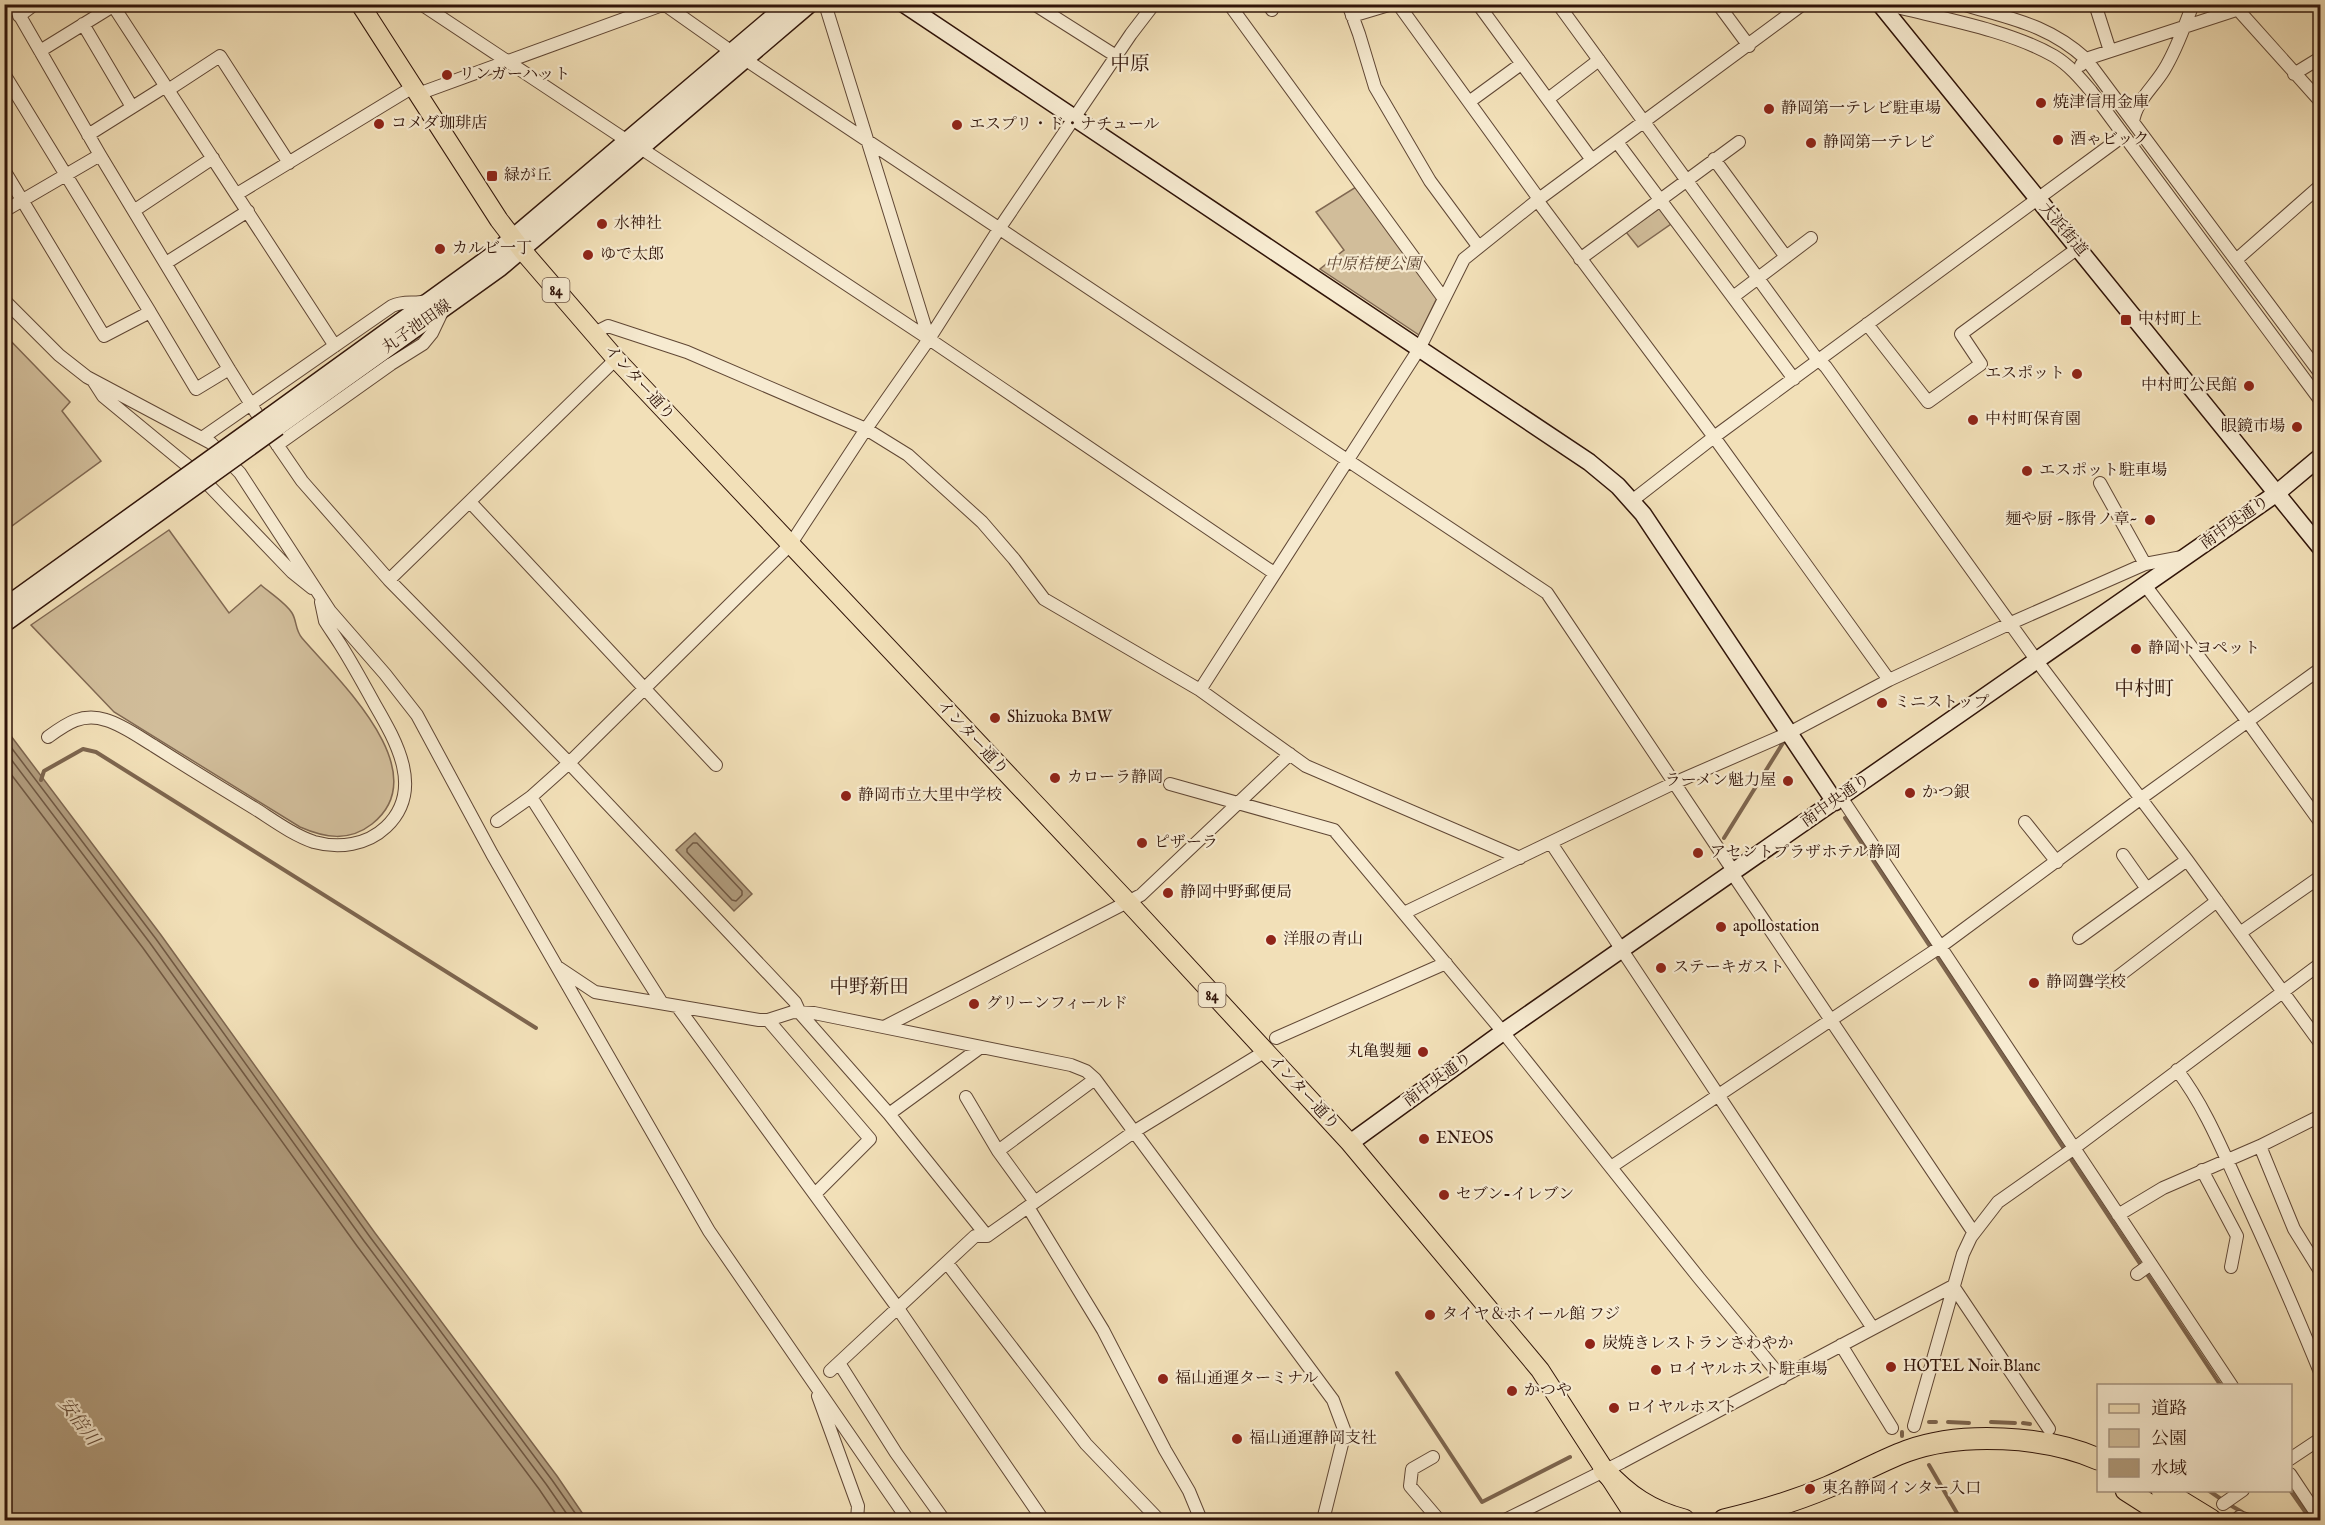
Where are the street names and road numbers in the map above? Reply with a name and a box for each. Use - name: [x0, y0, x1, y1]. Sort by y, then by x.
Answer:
- street label: 大浜街道: [2035, 199, 2091, 261]
- road number: 84: [542, 278, 570, 302]
- street label: 丸子池田線: [378, 296, 456, 358]
- street label: インター通り: [600, 341, 678, 425]
- street label: 南中央通り: [2196, 492, 2274, 554]
- street label: インター通り: [932, 696, 1012, 780]
- street label: 南中央通り: [1797, 770, 1875, 832]
- road number: 84: [1198, 983, 1226, 1007]
- street label: 南中央通り: [1400, 1048, 1476, 1112]
- street label: インター通り: [1263, 1051, 1343, 1135]

